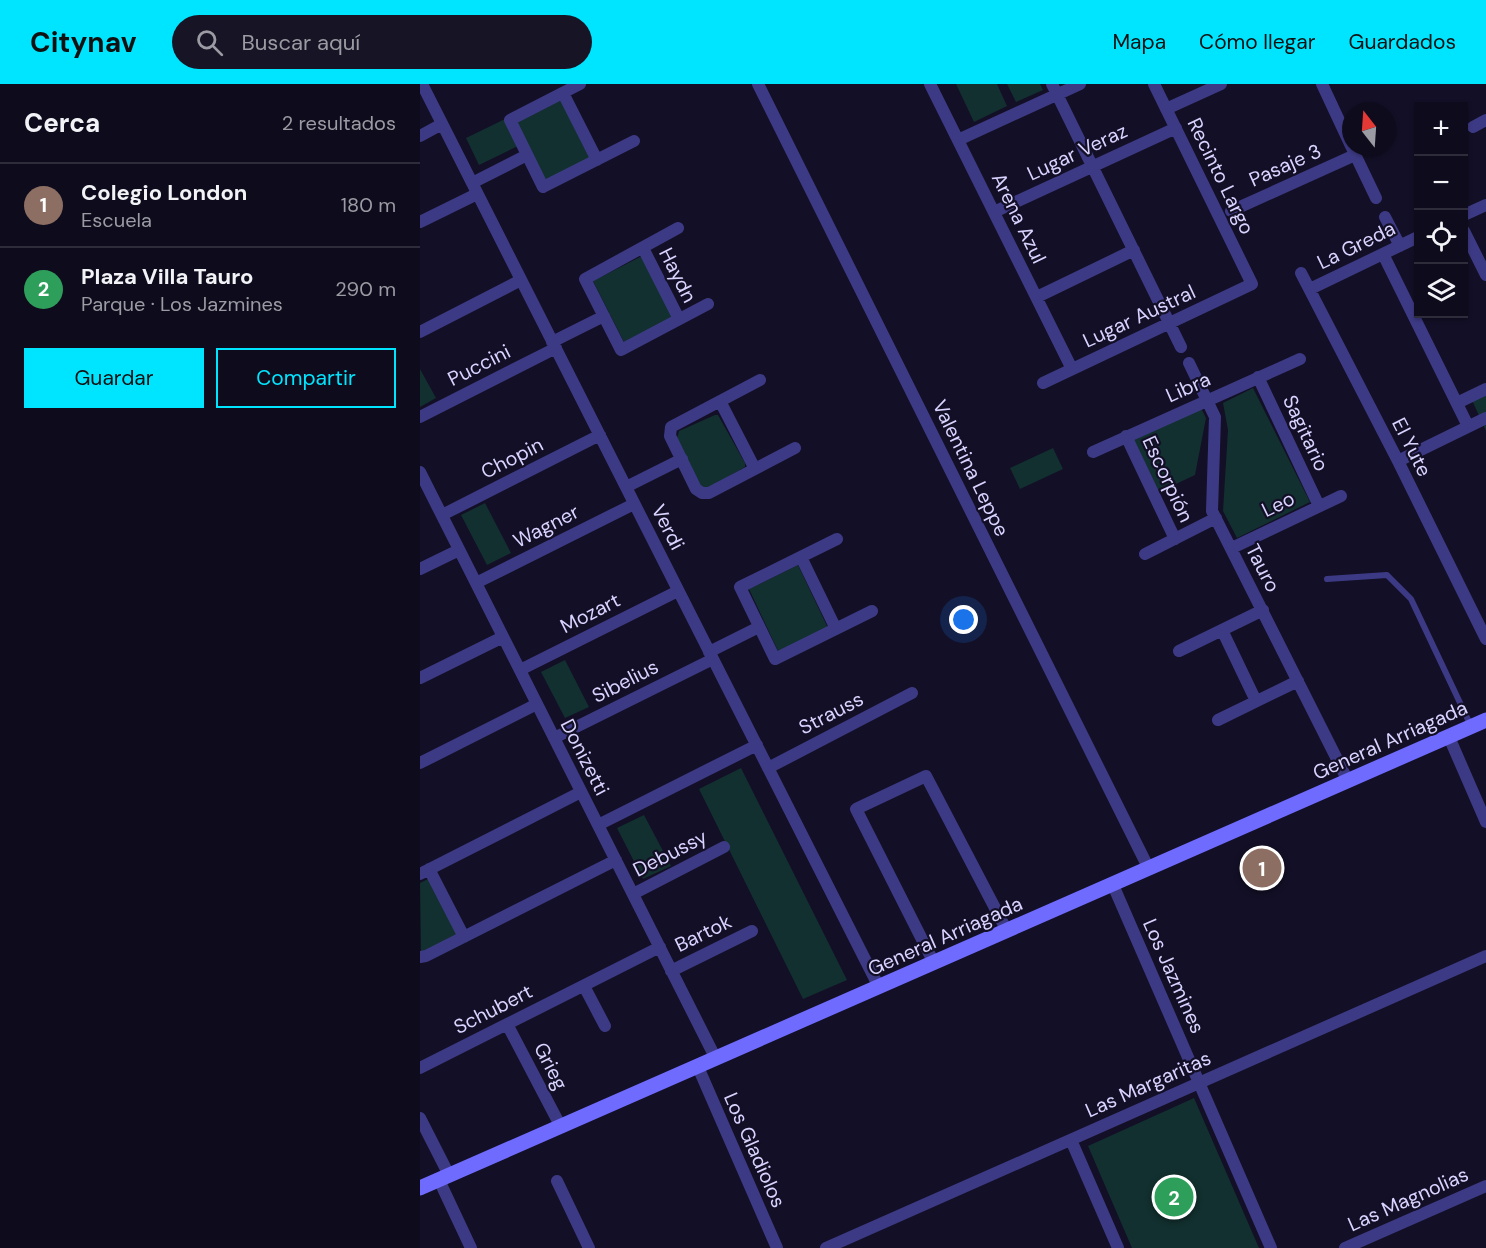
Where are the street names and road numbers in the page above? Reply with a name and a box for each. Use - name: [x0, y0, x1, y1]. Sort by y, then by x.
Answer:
- street label: Recinto Largo: [1182, 114, 1260, 238]
- street label: Lugar Veraz: [1023, 117, 1131, 187]
- street label: Pasaje 3: [1245, 138, 1325, 192]
- street label: Arena Azul: [986, 168, 1052, 268]
- street label: La Greda: [1313, 215, 1399, 275]
- street label: Haydn: [653, 243, 703, 307]
- street label: Lugar Austral: [1078, 279, 1200, 353]
- street label: Puccini: [443, 338, 515, 392]
- street label: Libra: [1162, 366, 1214, 408]
- street label: Sagitario: [1277, 391, 1335, 475]
- street label: Valentina Leppe: [927, 396, 1015, 540]
- street label: El Yute: [1386, 413, 1438, 481]
- street label: Chopin: [476, 431, 548, 485]
- street label: Escorpión: [1137, 431, 1199, 527]
- street label: Leo: [1257, 485, 1299, 523]
- street label: Wagner: [509, 498, 583, 554]
- street label: Verdi: [646, 500, 690, 554]
- street label: Tauro: [1240, 539, 1286, 597]
- street label: Mozart: [556, 587, 625, 639]
- street label: Sibelius: [587, 653, 663, 709]
- street label: Strauss: [794, 686, 868, 740]
- street label: General Arriagada: [1309, 694, 1471, 786]
- street label: Donizetti: [555, 714, 615, 800]
- street label: Debussy: [629, 823, 711, 883]
- street label: General Arriagada: [864, 890, 1026, 982]
- street label: Bartok: [670, 908, 736, 958]
- street label: Los Jazmines: [1137, 915, 1211, 1037]
- street label: Schubert: [449, 978, 537, 1040]
- street label: Grieg: [528, 1038, 574, 1094]
- street label: Las Margaritas: [1081, 1045, 1215, 1123]
- street label: Los Gladiolos: [718, 1088, 792, 1212]
- street label: Las Magnolias: [1344, 1161, 1472, 1237]

